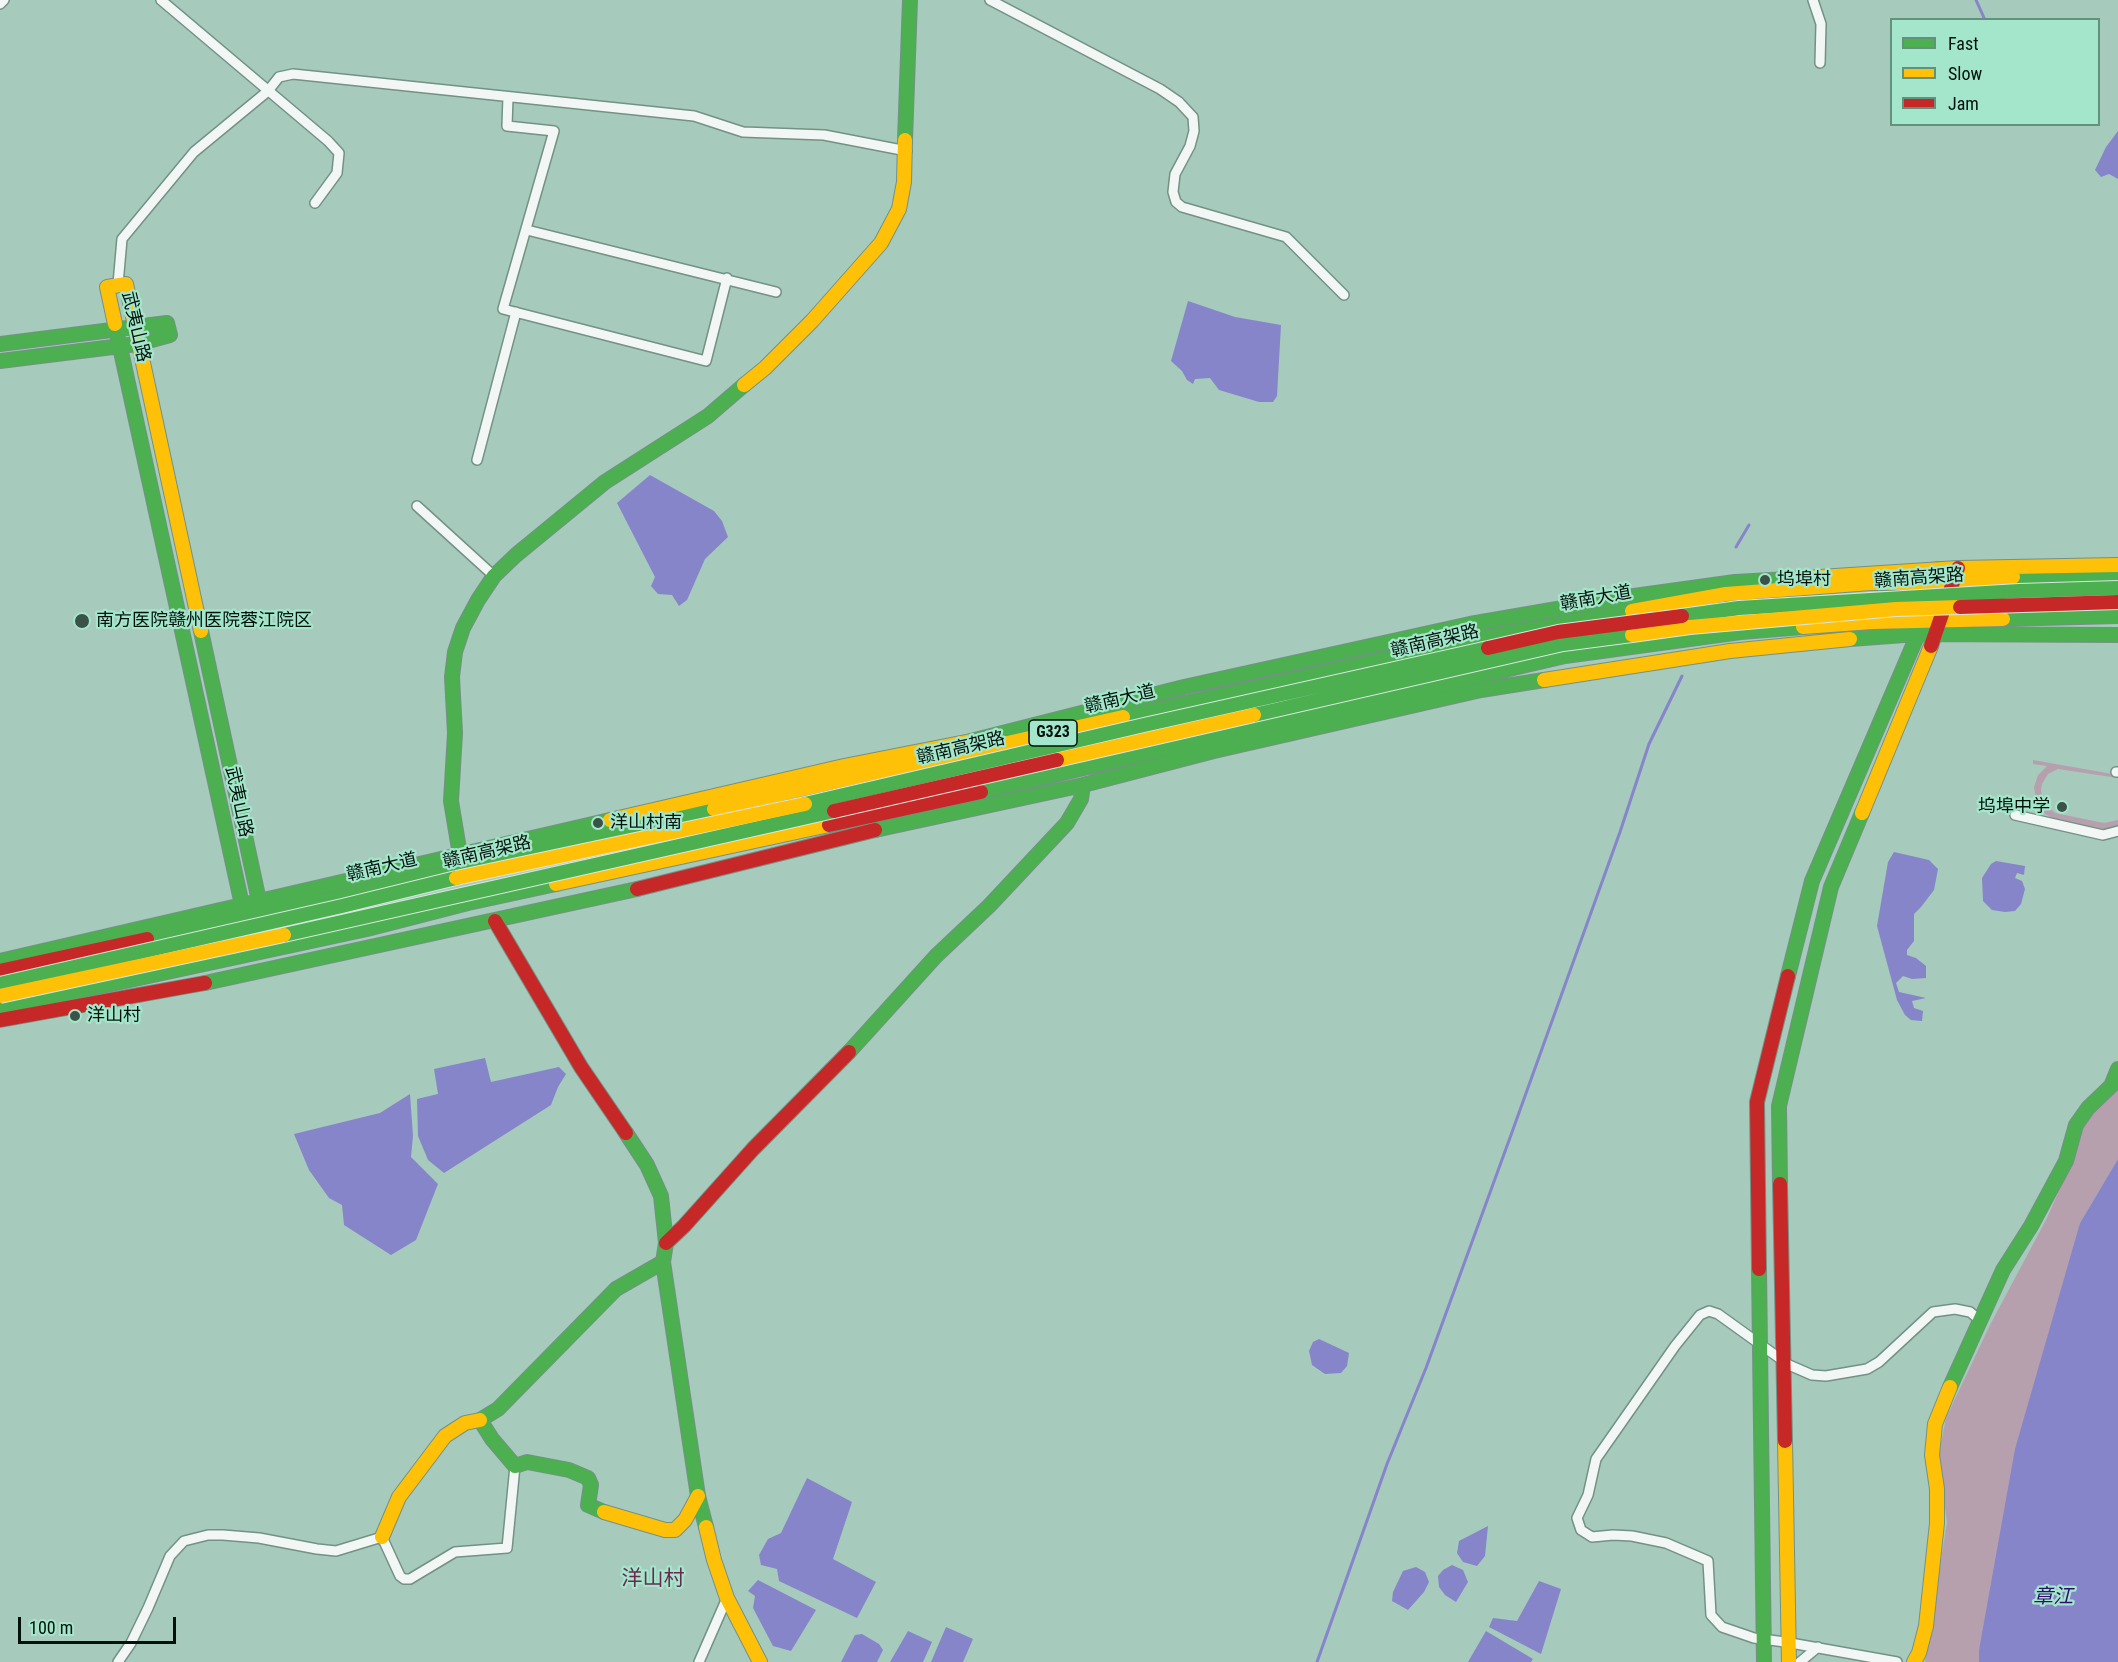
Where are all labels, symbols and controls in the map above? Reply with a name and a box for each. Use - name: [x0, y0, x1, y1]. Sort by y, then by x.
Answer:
- legend: [1890, 18, 2100, 126]
- text: Fast: [1948, 33, 1979, 54]
- text: Slow: [1948, 63, 1982, 84]
- text: Jam: [1948, 93, 1979, 114]
- street label: 武夷山路: [116, 289, 154, 365]
- street label: 赣南高架路: [1873, 565, 1965, 593]
- place label: 坞埠村: [1777, 569, 1831, 591]
- marker: 坞埠村: [1758, 573, 1772, 587]
- street label: 赣南大道: [1559, 582, 1633, 616]
- place label: 南方医院赣州医院蓉江院区: [96, 610, 312, 632]
- marker: 南方医院赣州医院蓉江院区: [73, 612, 91, 630]
- street label: 赣南高架路: [1389, 621, 1481, 663]
- street label: 赣南大道: [1082, 681, 1158, 719]
- road number: G323: [1029, 720, 1077, 746]
- street label: 赣南高架路: [915, 728, 1007, 770]
- street label: 武夷山路: [220, 765, 256, 839]
- place label: 坞埠中学: [1978, 796, 2050, 818]
- marker: 坞埠中学: [2055, 800, 2069, 814]
- place label: 洋山村南: [610, 812, 682, 834]
- marker: 洋山村南: [591, 816, 605, 830]
- street label: 赣南高架路: [441, 832, 533, 874]
- street label: 赣南大道: [344, 849, 420, 887]
- place label: 洋山村: [87, 1005, 141, 1027]
- marker: 洋山村: [68, 1009, 82, 1023]
- district label: 洋山村: [622, 1567, 684, 1593]
- water label: 章江: [2033, 1586, 2073, 1610]
- scale bar: [21, 1605, 178, 1643]
- text: 100 m: [29, 1617, 73, 1638]

